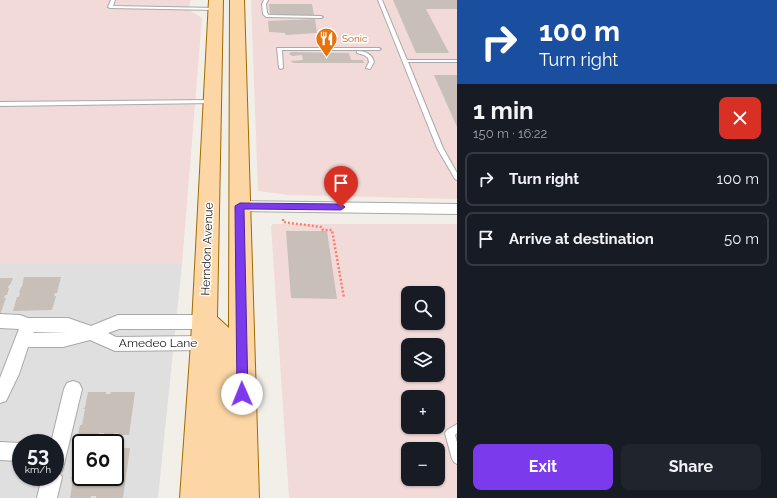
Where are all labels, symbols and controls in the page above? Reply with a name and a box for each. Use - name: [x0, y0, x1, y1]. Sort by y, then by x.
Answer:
- text: 100 m: [539, 15, 620, 48]
- icon: right: [473, 16, 525, 68]
- restaurant icon: Sonic: [314, 25, 340, 58]
- place label: Sonic: [342, 33, 368, 44]
- text: Turn right: [539, 49, 618, 70]
- text: 1 min: [473, 96, 534, 125]
- button: close: [719, 97, 761, 139]
- text: 150 m · 16:22: [473, 126, 547, 141]
- pin: [324, 166, 358, 207]
- icon: right: [475, 168, 497, 190]
- text: Turn right: [509, 170, 579, 188]
- text: 100 m: [717, 170, 759, 188]
- icon: arrive: [330, 172, 352, 194]
- street label: Herndon Avenue: [198, 202, 216, 296]
- icon: arrive: [475, 228, 497, 250]
- text: Arrive at destination: [509, 230, 654, 248]
- text: 50 m: [724, 230, 759, 248]
- map controls: [401, 286, 445, 486]
- button: search: [401, 286, 445, 330]
- street label: Amedeo Lane: [119, 336, 197, 350]
- button: layers: [401, 338, 445, 382]
- position arrow: [221, 373, 263, 415]
- button: +: [401, 390, 445, 434]
- speed limit sign: 60: [72, 434, 124, 486]
- button: −: [401, 442, 445, 486]
- text: 53: [27, 443, 49, 467]
- button: Exit: [473, 444, 613, 490]
- button: Share: [621, 444, 761, 490]
- text: km/h: [25, 464, 51, 475]

